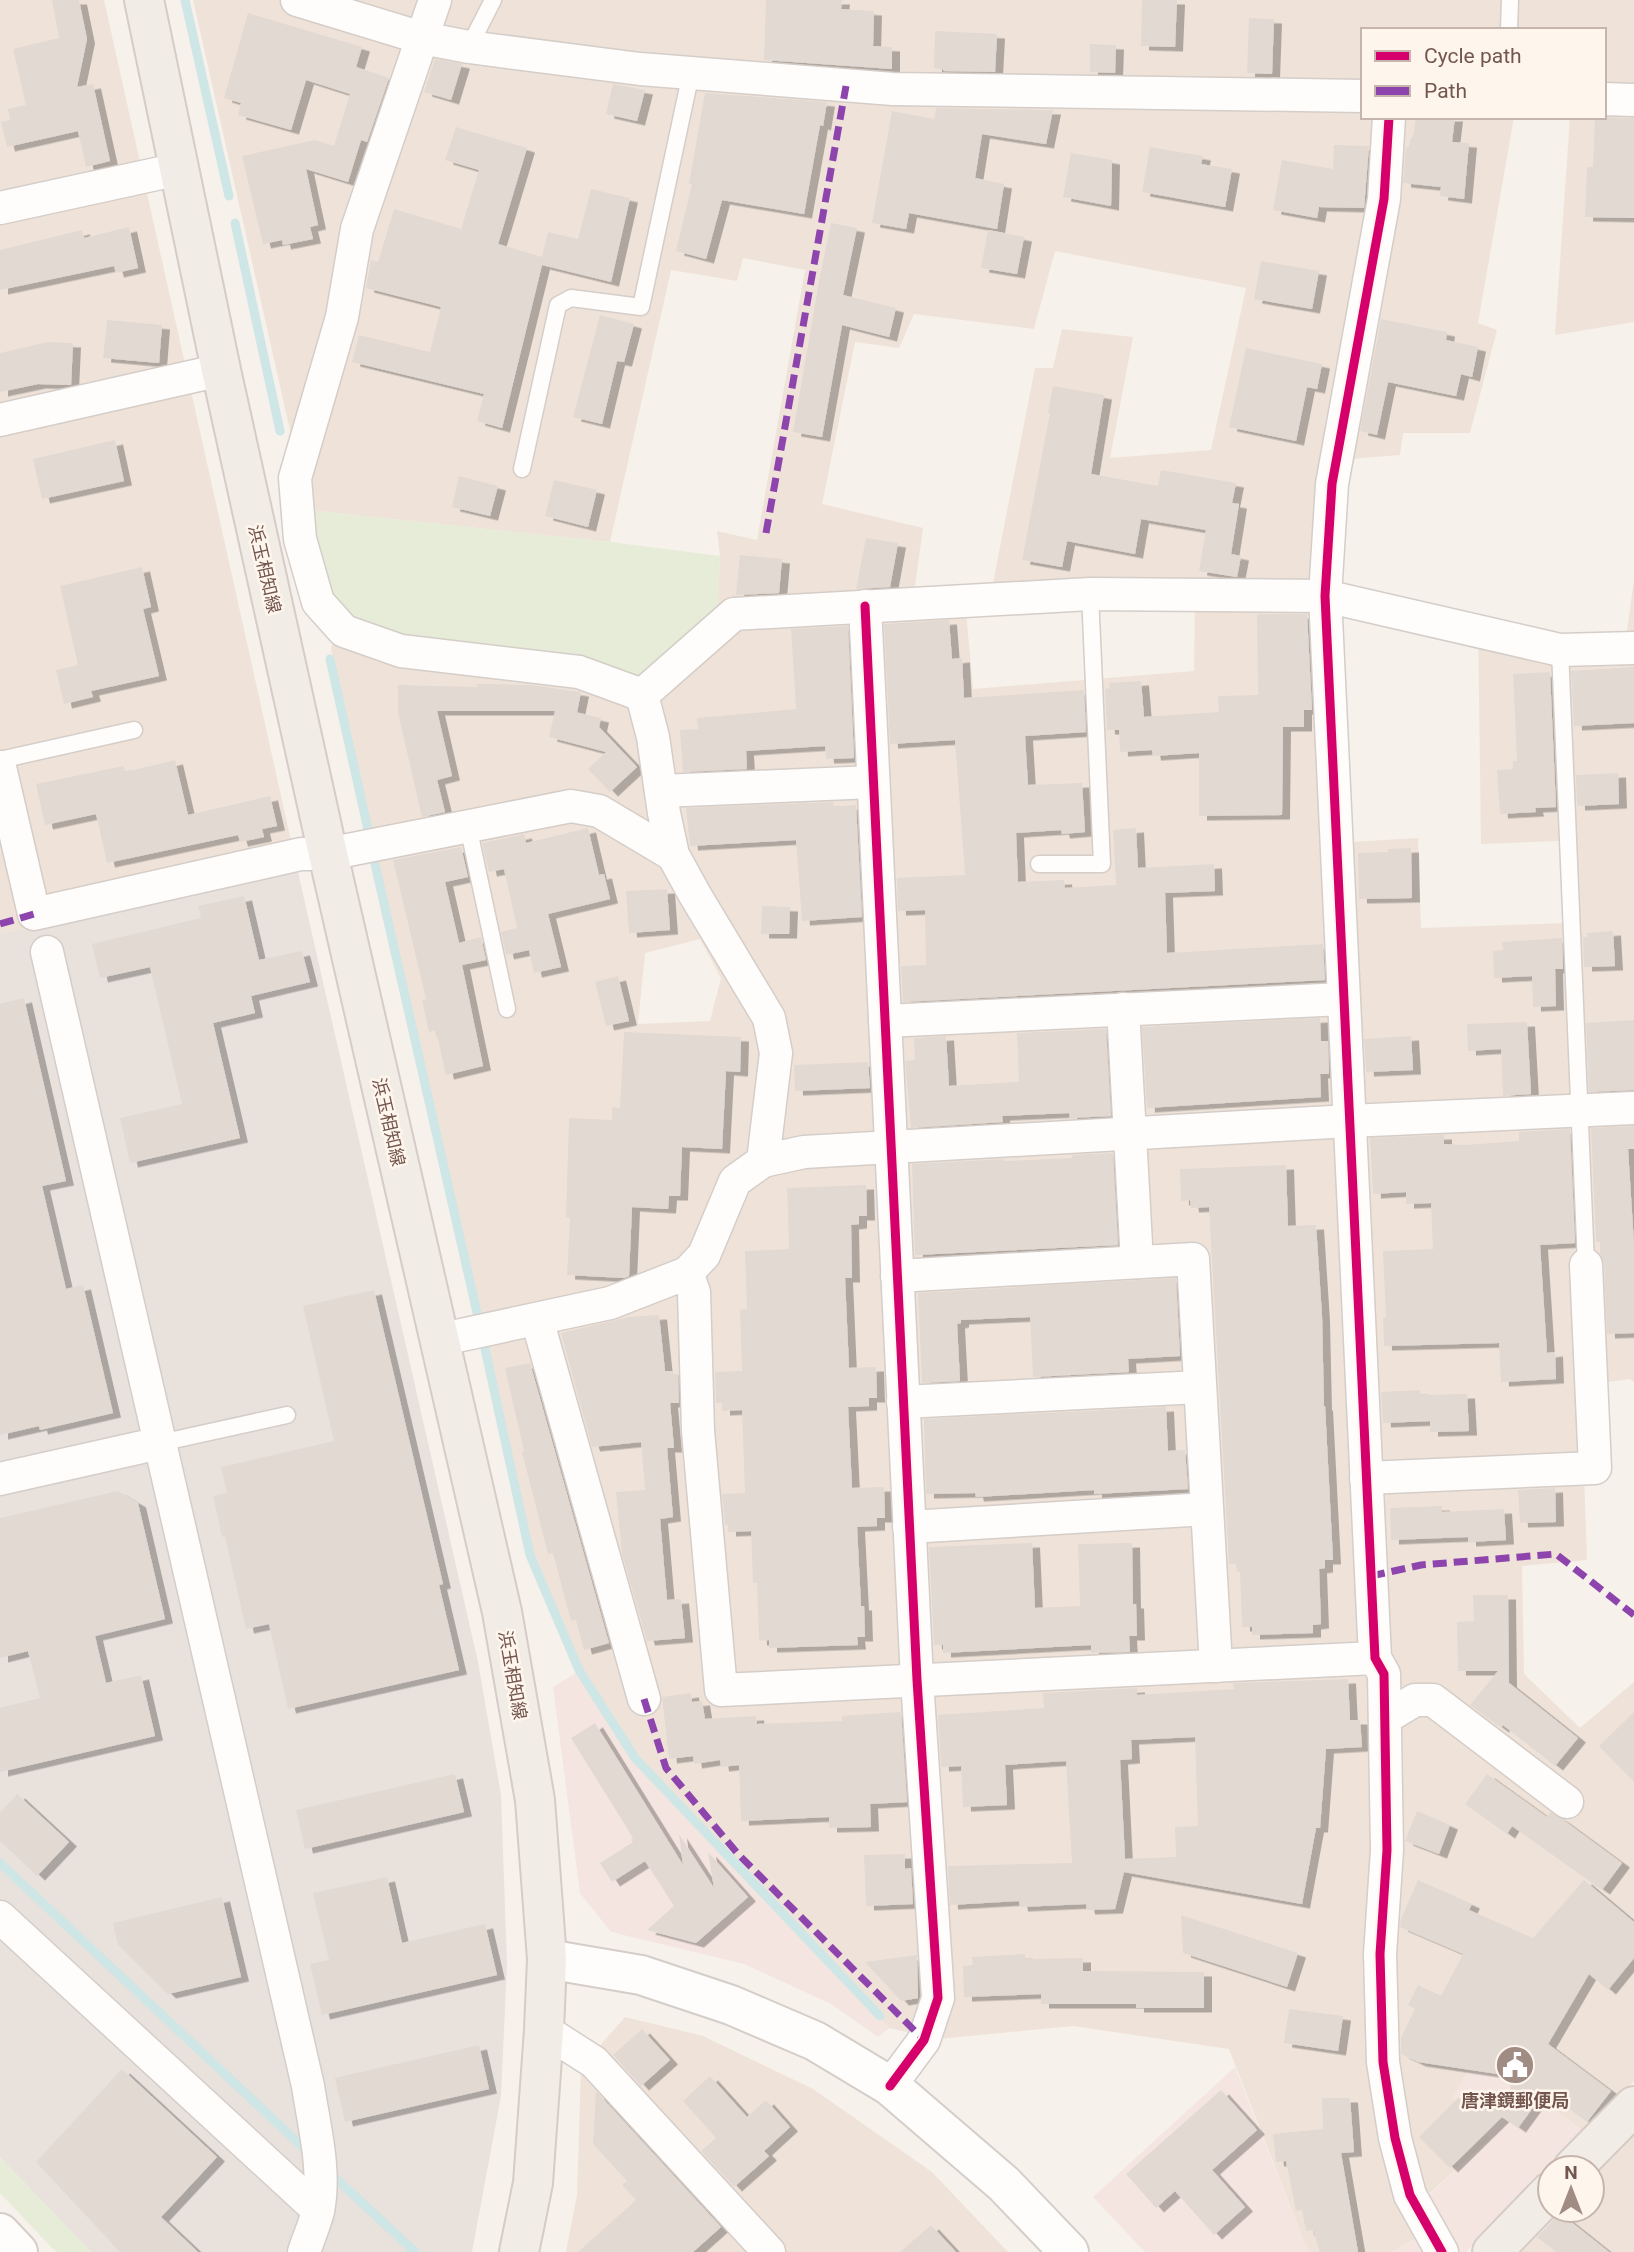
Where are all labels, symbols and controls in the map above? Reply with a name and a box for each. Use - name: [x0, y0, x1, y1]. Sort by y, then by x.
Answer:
- legend: [1361, 28, 1606, 119]
- text: Cycle path: [1424, 44, 1522, 68]
- text: Path: [1424, 79, 1467, 103]
- street label: 浜玉相知線: [245, 523, 285, 615]
- street label: 浜玉相知線: [369, 1076, 409, 1168]
- street label: 浜玉相知線: [495, 1629, 531, 1721]
- public building icon: 唐津鏡郵便局: [1494, 2044, 1536, 2086]
- place label: 唐津鏡郵便局: [1461, 2090, 1569, 2111]
- north arrow: [1536, 2154, 1606, 2224]
- text: N: [1564, 2161, 1578, 2184]

